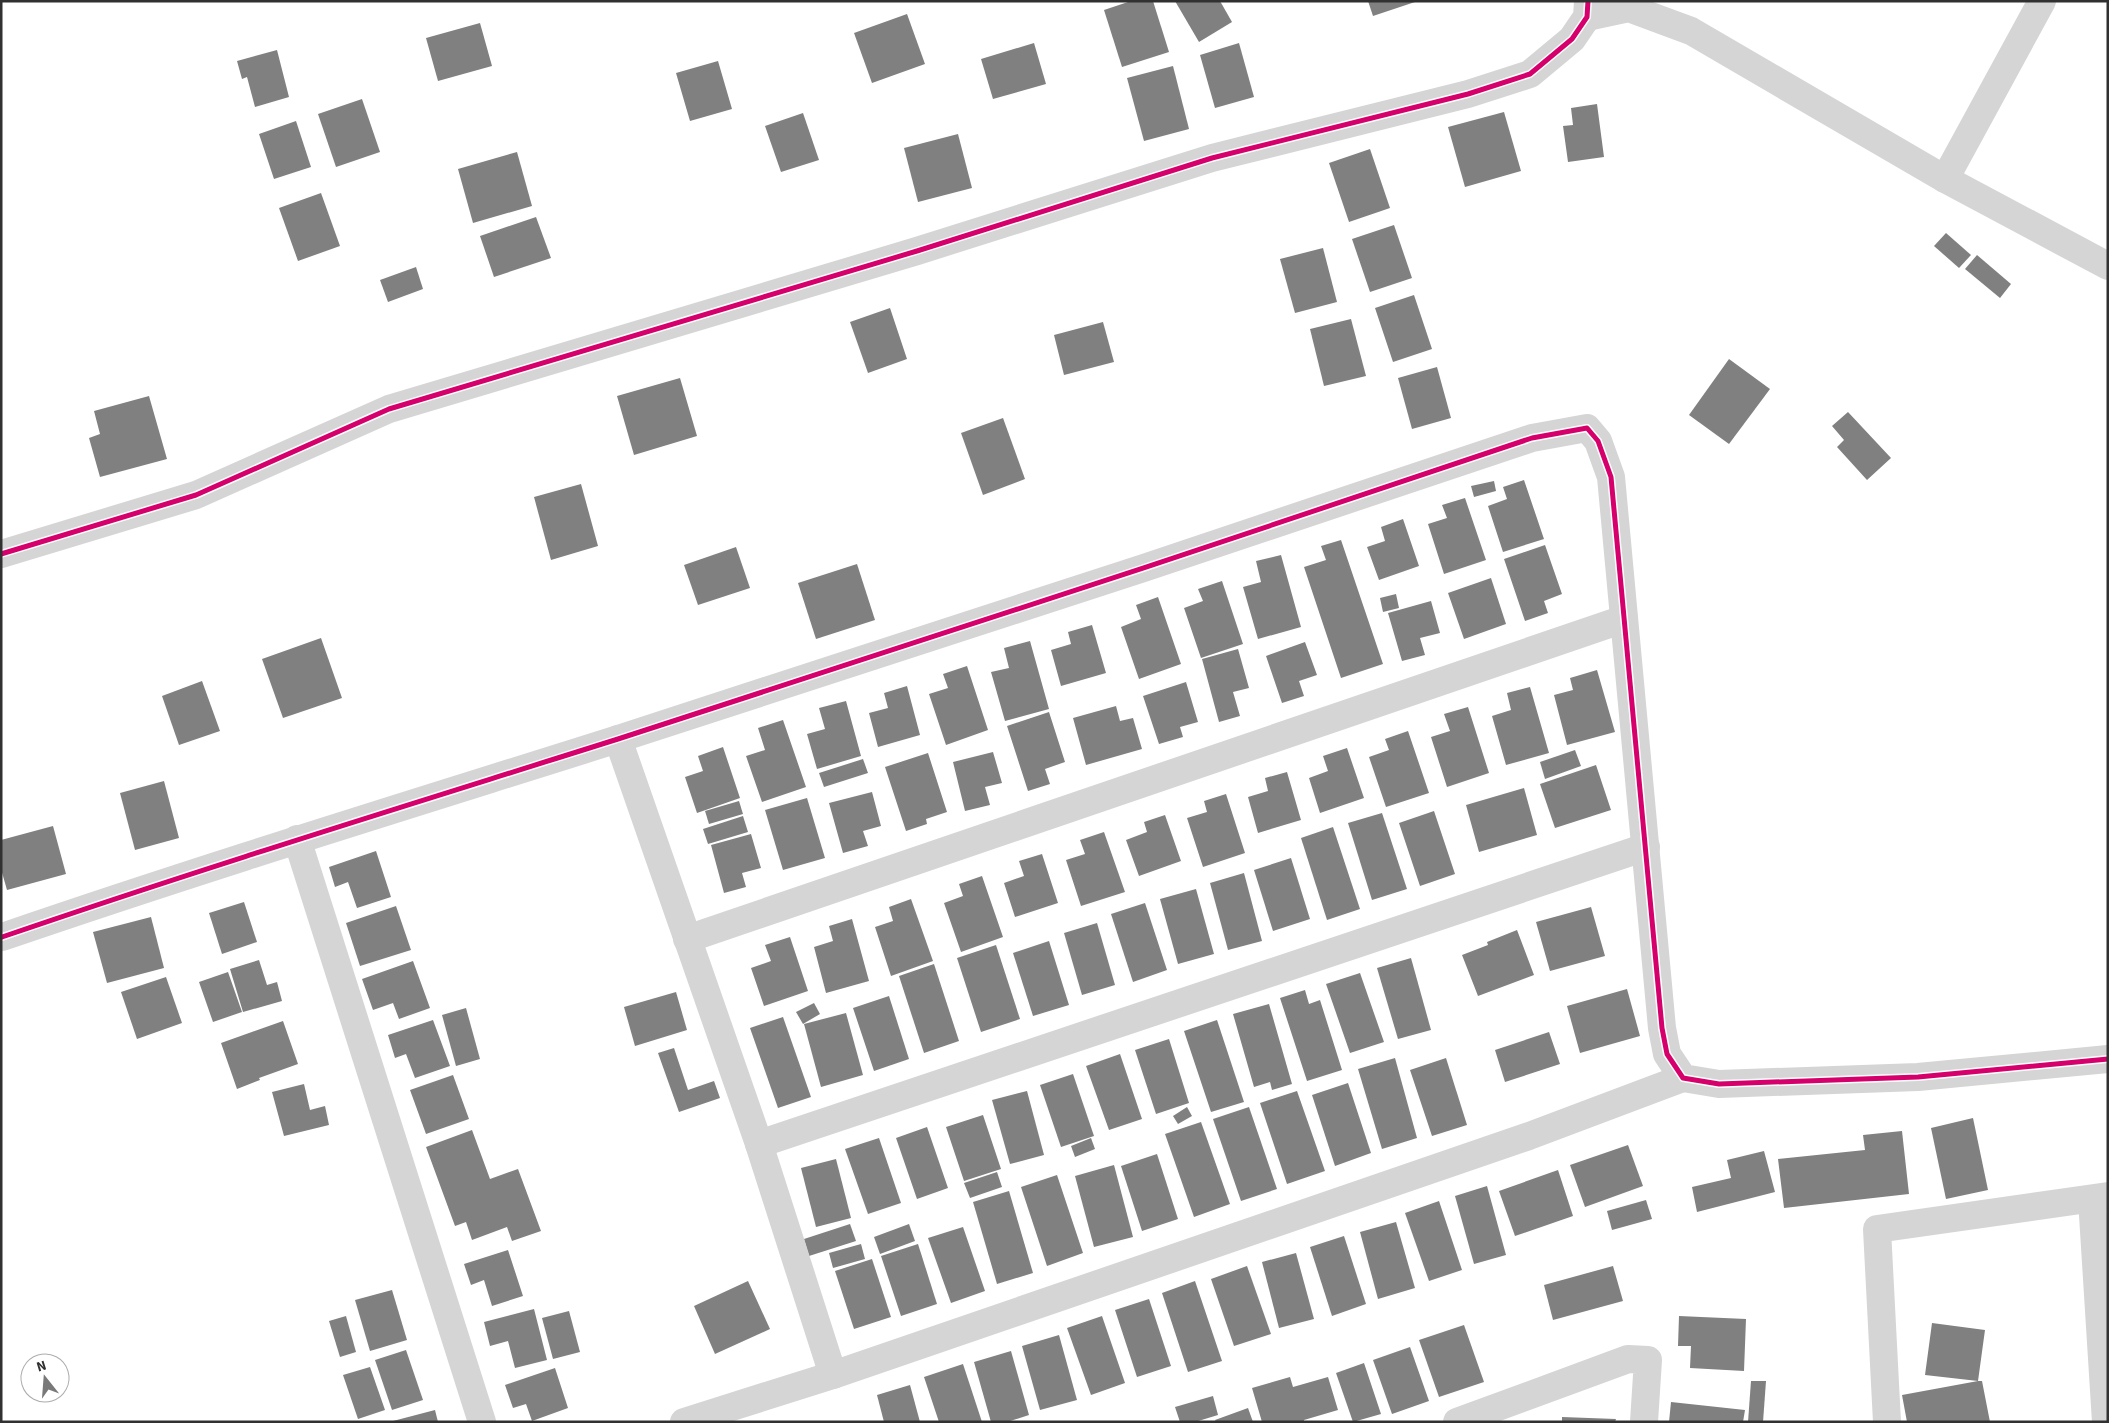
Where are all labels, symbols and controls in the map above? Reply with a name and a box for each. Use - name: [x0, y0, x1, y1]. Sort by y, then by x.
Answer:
- north arrow: [20, 1353, 70, 1403]
- text: N: [34, 1356, 49, 1377]

